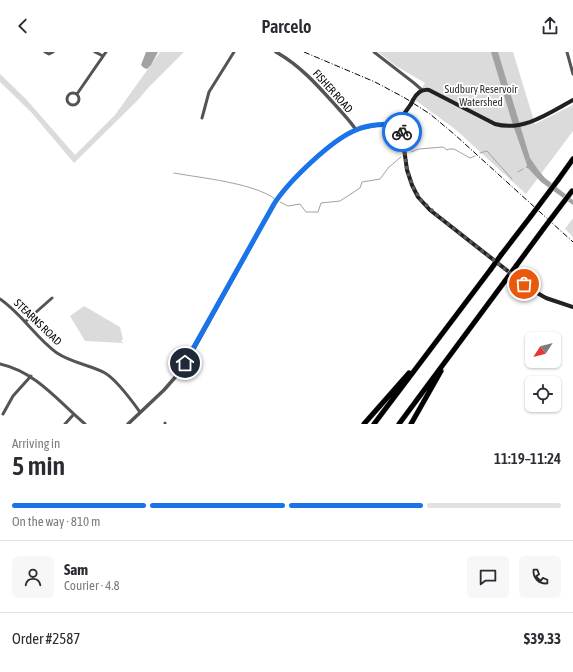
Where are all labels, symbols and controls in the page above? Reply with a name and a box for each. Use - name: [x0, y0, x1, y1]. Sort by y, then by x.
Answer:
- icon: back: [12, 15, 34, 37]
- icon: share: [539, 15, 561, 37]
- text: Parcelo: [261, 16, 312, 37]
- street label: FISHER ROAD: [311, 67, 355, 115]
- park label: Sudbury Reservoir Watershed: [445, 83, 518, 108]
- courier: [382, 112, 422, 152]
- icon: bike: [391, 121, 413, 143]
- pin: [507, 267, 541, 301]
- icon: bag: [513, 273, 535, 295]
- street label: STEARNS ROAD: [12, 296, 64, 348]
- north arrow: [525, 332, 561, 368]
- map controls: [525, 332, 561, 412]
- pin: [168, 346, 202, 380]
- icon: home: [174, 352, 196, 374]
- button: locate: [525, 376, 561, 412]
- text: Arriving in: [12, 436, 60, 451]
- text: 11:19–11:24: [494, 450, 561, 467]
- text: 5 min: [12, 451, 65, 481]
- text: On the way · 810 m: [12, 514, 100, 529]
- button: person: [12, 556, 54, 598]
- button: chat: [467, 556, 509, 598]
- button: phone: [519, 556, 561, 598]
- text: Sam: [64, 561, 88, 578]
- text: Courier · 4.8: [64, 578, 120, 593]
- text: Order #2587: [12, 630, 80, 647]
- text: $39.33: [524, 630, 561, 647]

